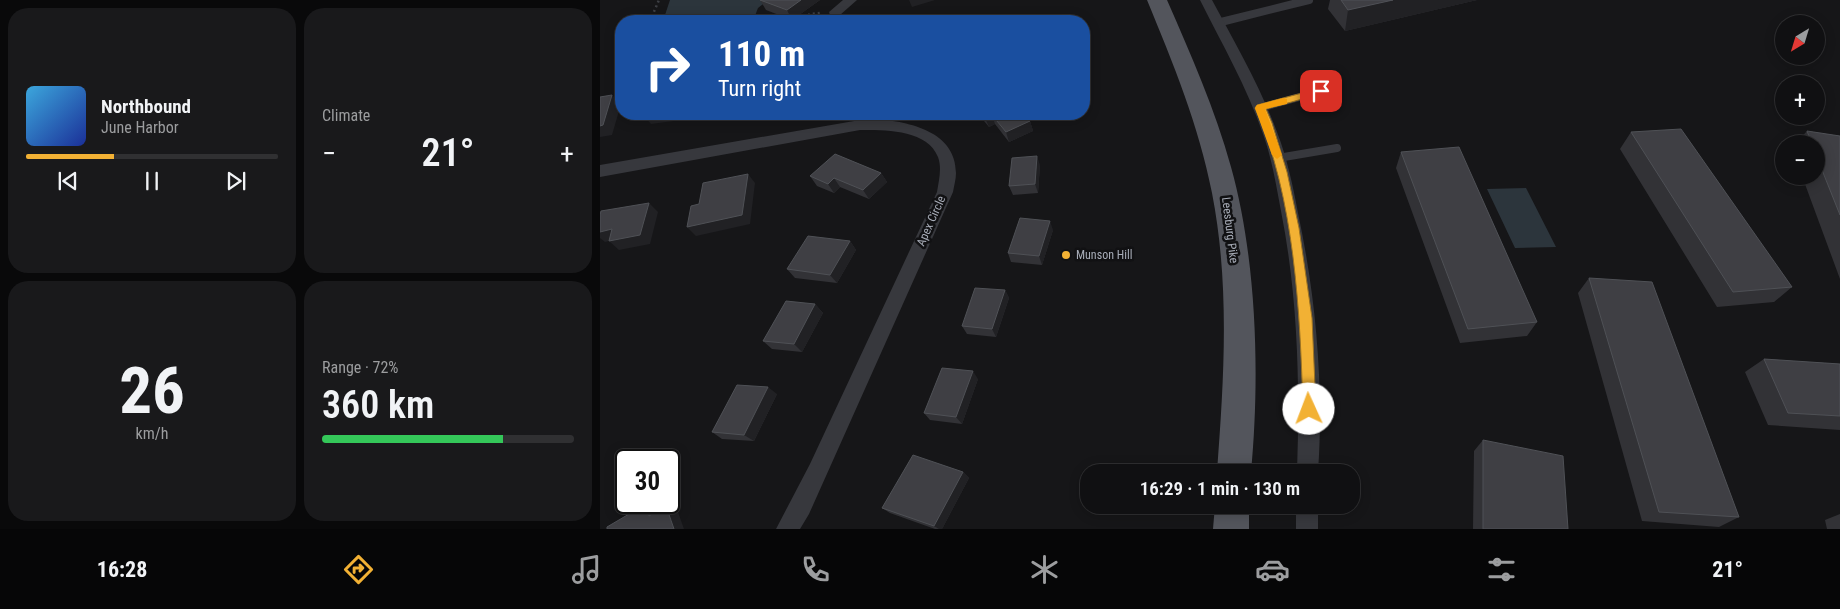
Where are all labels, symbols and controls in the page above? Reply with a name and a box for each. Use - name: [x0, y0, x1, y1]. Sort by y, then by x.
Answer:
- north arrow: [1775, 15, 1825, 65]
- map controls: [1775, 15, 1825, 185]
- text: 110 m: [718, 34, 805, 75]
- icon: right: [635, 35, 700, 100]
- pin: [1300, 70, 1342, 112]
- button: +: [1775, 75, 1825, 125]
- text: Turn right: [718, 76, 801, 101]
- icon: arrive: [1307, 77, 1335, 105]
- text: Northbound: [101, 95, 191, 118]
- text: Climate: [322, 106, 370, 125]
- text: June Harbor: [101, 118, 179, 137]
- text: 21°: [422, 131, 474, 175]
- button: −: [1775, 135, 1825, 185]
- text: −: [322, 137, 336, 170]
- text: +: [560, 137, 574, 170]
- icon: previous: [54, 167, 82, 195]
- icon: pause: [138, 167, 166, 195]
- icon: next: [222, 167, 250, 195]
- street label: Apex Circle: [914, 193, 948, 248]
- street label: Leesburg Pike: [1219, 196, 1241, 264]
- place label: Munson Hill: [1076, 248, 1132, 262]
- marker: Munson Hill: [1060, 249, 1072, 261]
- text: 26: [119, 353, 185, 429]
- text: Range · 72%: [322, 358, 398, 377]
- position arrow: [1282, 382, 1334, 434]
- text: 360 km: [322, 383, 434, 427]
- text: km/h: [136, 424, 168, 443]
- speed limit sign: 30: [615, 449, 680, 514]
- text: 16:29 · 1 min · 130 m: [1140, 477, 1300, 500]
- icon: directions: [341, 552, 376, 587]
- icon: music: [569, 552, 604, 587]
- icon: phone: [798, 552, 833, 587]
- icon: climate: [1027, 552, 1062, 587]
- icon: car: [1255, 552, 1290, 587]
- icon: filters: [1484, 552, 1519, 587]
- text: 16:28: [97, 557, 147, 582]
- text: 21°: [1712, 557, 1743, 582]

